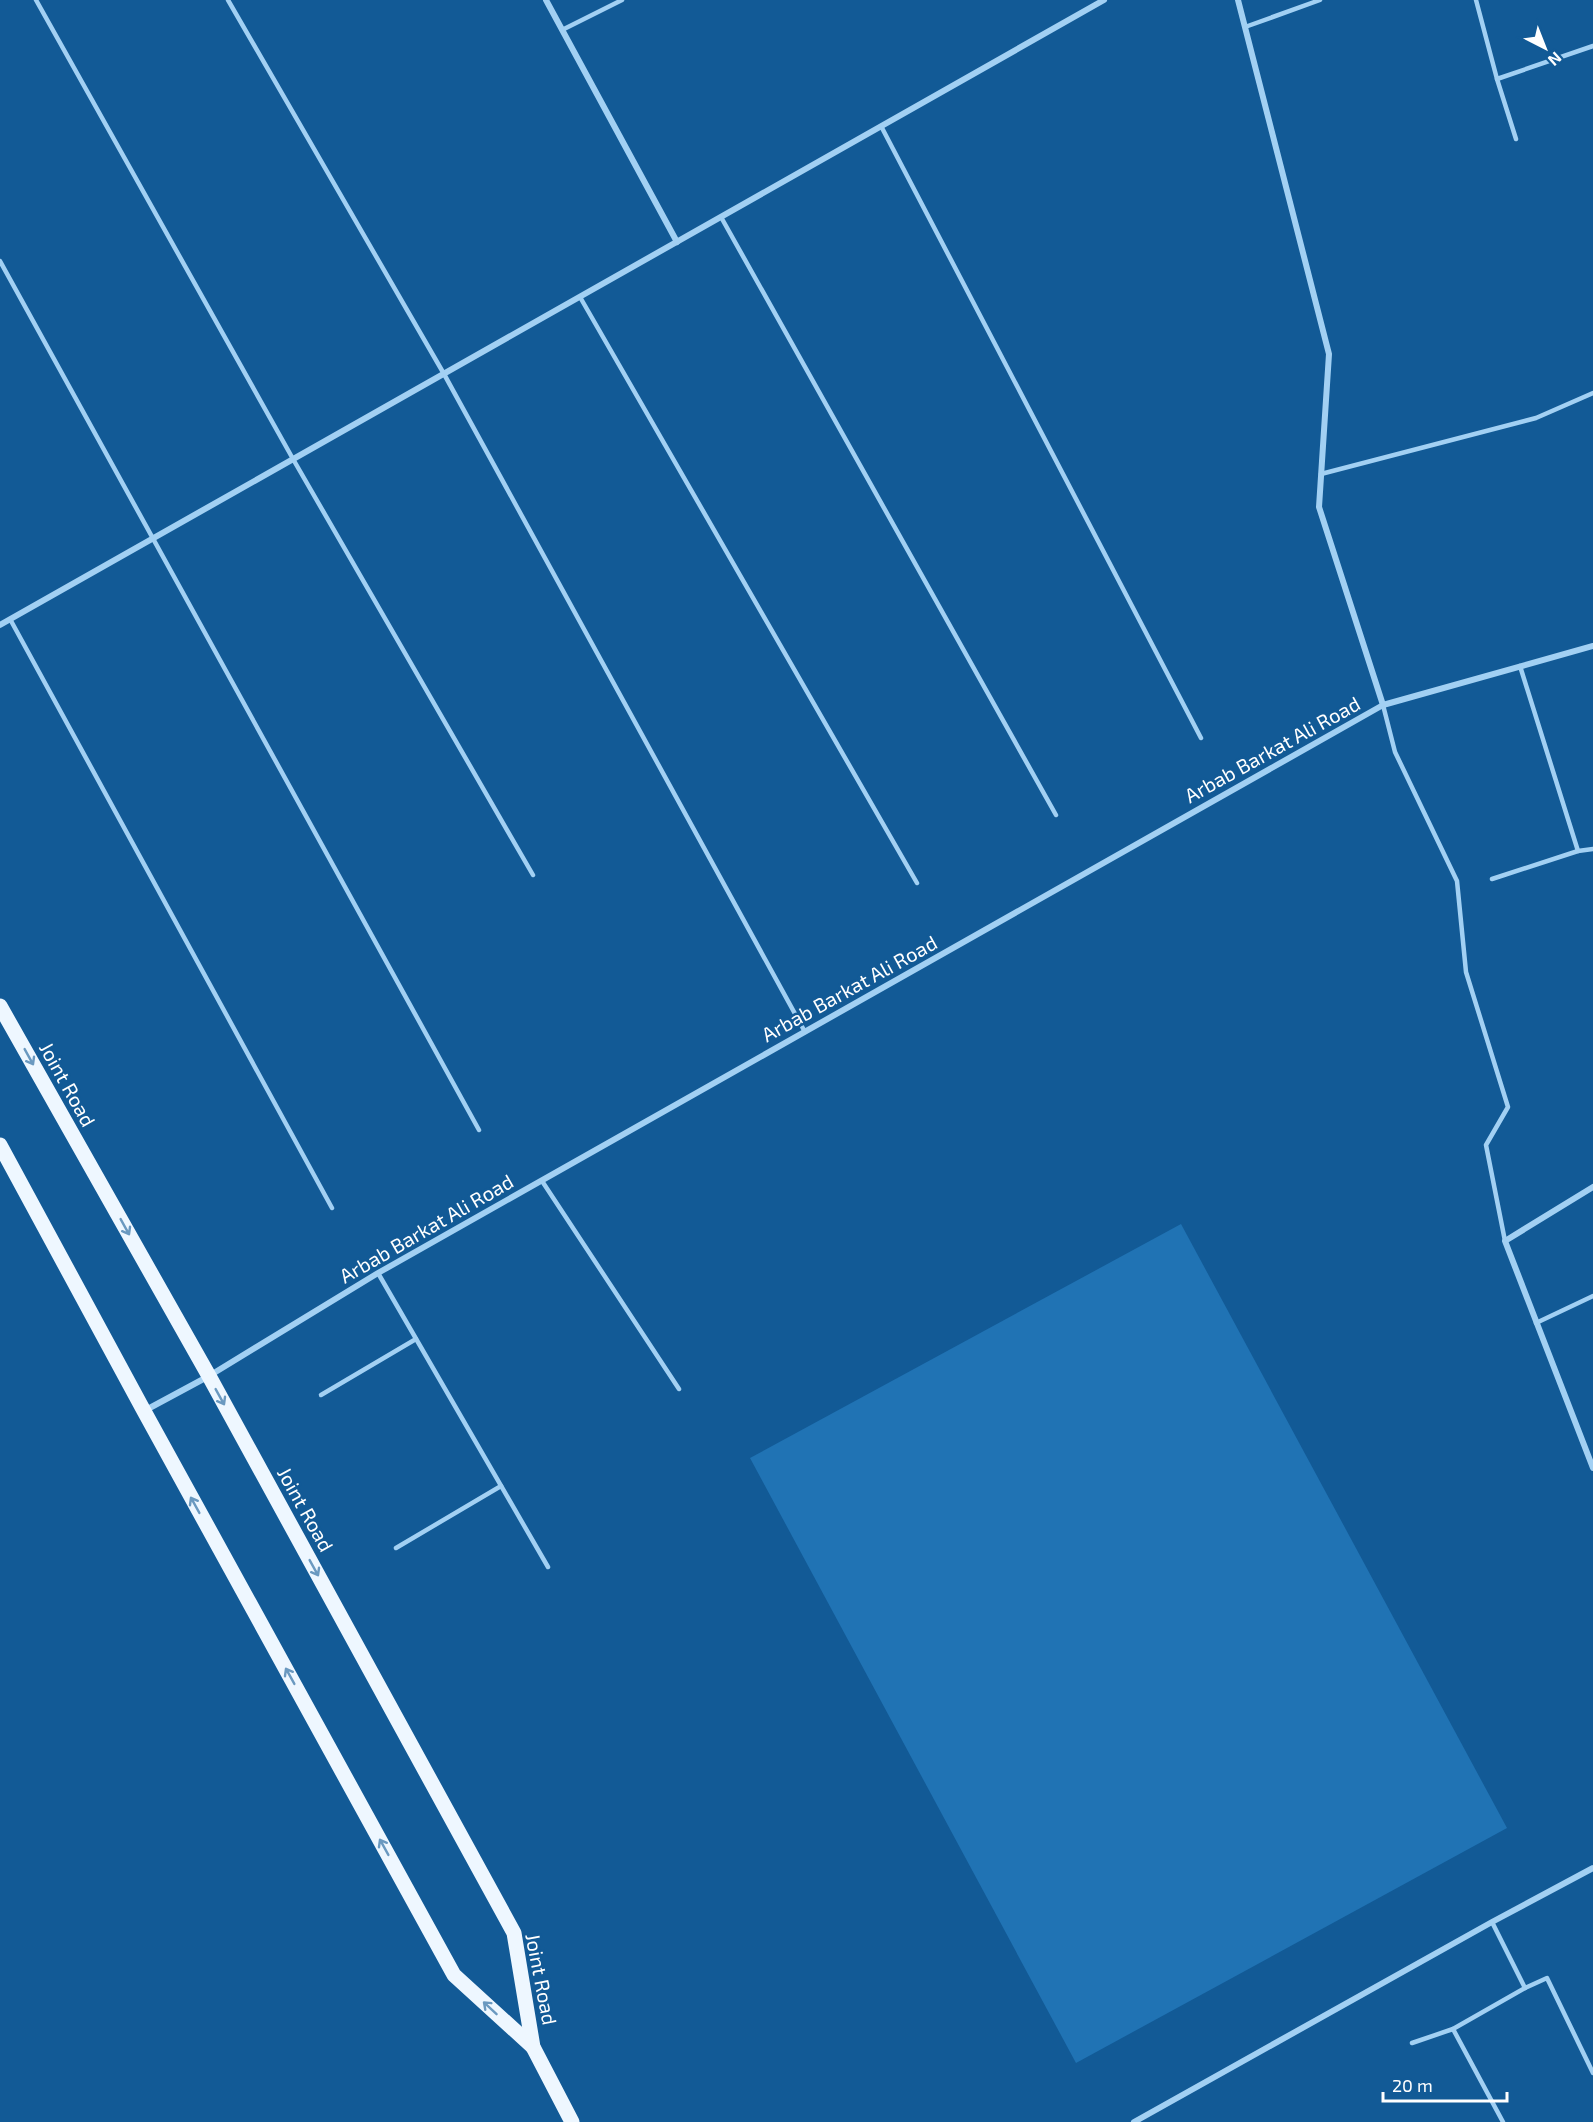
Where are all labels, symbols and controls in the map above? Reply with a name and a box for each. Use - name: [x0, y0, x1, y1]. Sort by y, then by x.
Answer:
- north arrow: [1515, 18, 1575, 78]
- text: N: [1545, 49, 1566, 70]
- street label: Arbab Barkat Ali Road: [1180, 691, 1364, 807]
- street label: Arbab Barkat Ali Road: [757, 930, 941, 1046]
- street label: Joint Road: [35, 1038, 101, 1130]
- one-way arrow: [23, 1048, 35, 1065]
- street label: Arbab Barkat Ali Road: [335, 1168, 517, 1288]
- one-way arrow: [119, 1218, 131, 1235]
- one-way arrow: [215, 1387, 226, 1405]
- street label: Joint Road: [273, 1463, 339, 1555]
- one-way arrow: [189, 1497, 201, 1514]
- one-way arrow: [309, 1558, 320, 1576]
- one-way arrow: [283, 1668, 295, 1685]
- one-way arrow: [378, 1839, 390, 1856]
- street label: Joint Road: [521, 1931, 563, 2027]
- one-way arrow: [483, 2001, 498, 2015]
- scale bar: [1383, 2065, 1508, 2103]
- text: 20 m: [1392, 2074, 1433, 2096]

